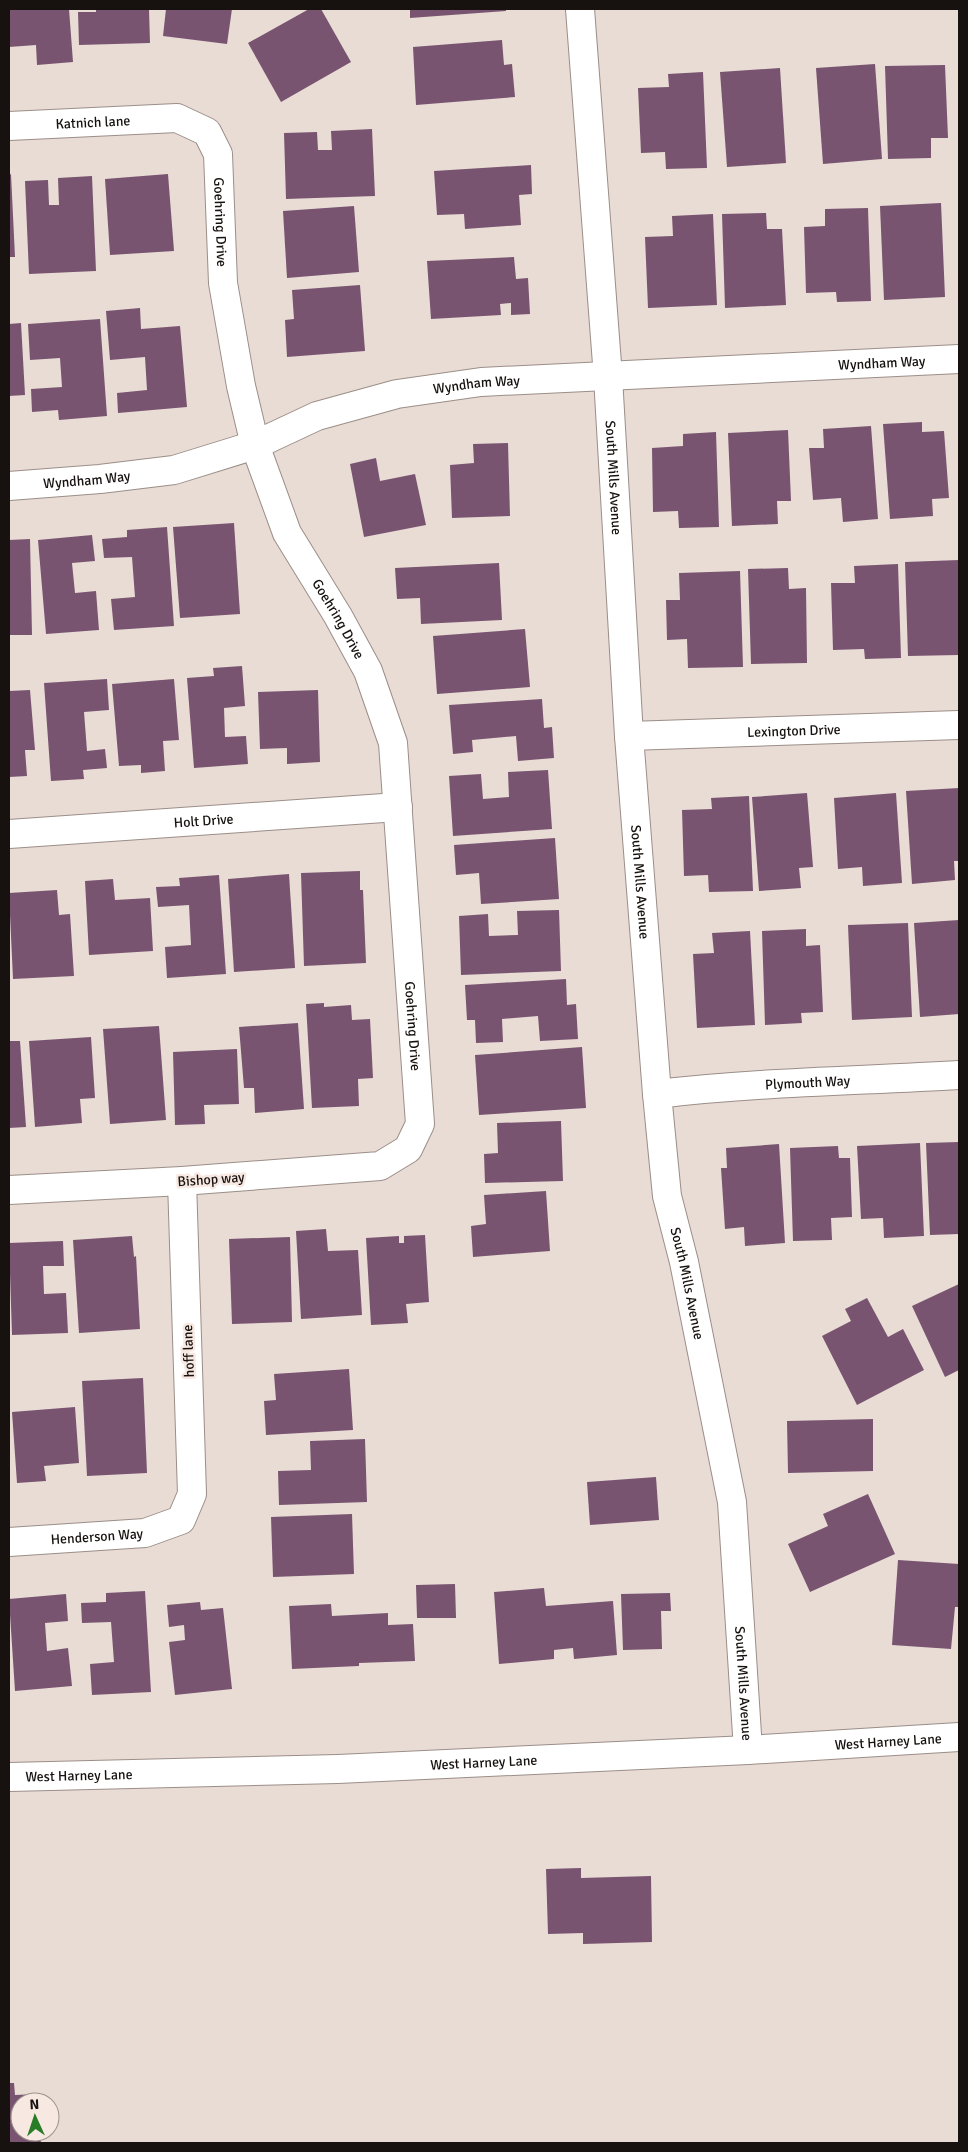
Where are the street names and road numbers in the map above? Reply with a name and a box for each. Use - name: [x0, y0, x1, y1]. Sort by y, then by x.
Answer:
- street label: Katnich lane: [55, 112, 131, 133]
- street label: Goehring Drive: [210, 177, 230, 267]
- street label: Wyndham Way: [838, 353, 926, 374]
- street label: Wyndham Way: [432, 372, 521, 398]
- street label: South Mills Avenue: [602, 420, 625, 535]
- street label: Wyndham Way: [43, 467, 132, 492]
- street label: Goehring Drive: [308, 576, 368, 662]
- street label: Lexington Drive: [747, 721, 841, 741]
- street label: Holt Drive: [173, 810, 234, 832]
- street label: South Mills Avenue: [627, 824, 653, 940]
- street label: Goehring Drive: [401, 981, 424, 1072]
- street label: Plymouth Way: [765, 1072, 851, 1094]
- street label: Bishop way: [177, 1169, 246, 1190]
- street label: South Mills Avenue: [666, 1225, 707, 1341]
- street label: hoff lane: [179, 1324, 198, 1378]
- street label: Henderson Way: [50, 1525, 144, 1548]
- street label: South Mills Avenue: [731, 1626, 755, 1741]
- street label: West Harney Lane: [834, 1730, 942, 1754]
- street label: West Harney Lane: [430, 1752, 538, 1774]
- street label: West Harney Lane: [25, 1766, 133, 1786]

